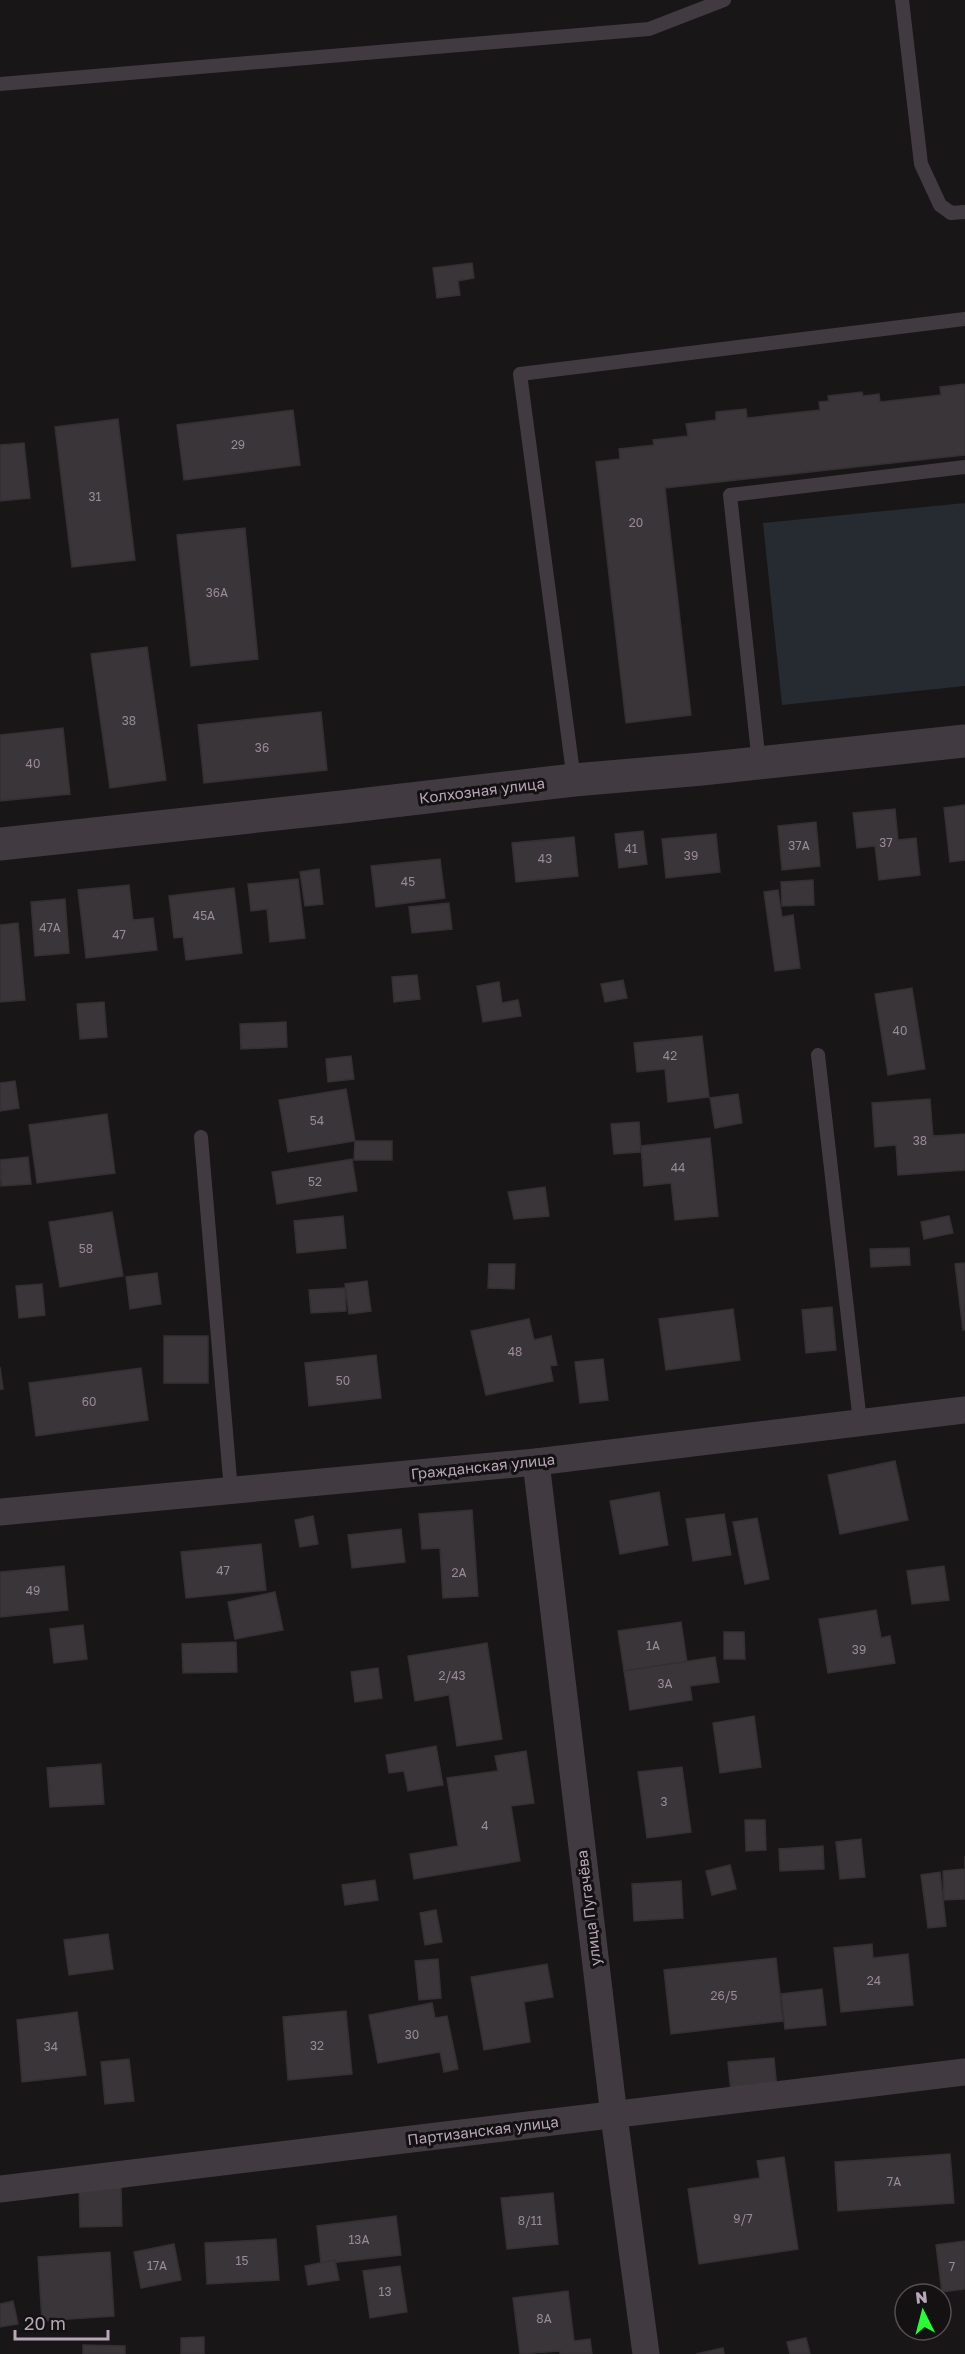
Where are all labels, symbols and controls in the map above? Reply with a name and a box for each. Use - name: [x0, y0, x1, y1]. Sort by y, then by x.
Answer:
- house number: 29: [231, 437, 245, 452]
- house number: 31: [89, 489, 102, 504]
- house number: 20: [629, 515, 643, 530]
- house number: 36А: [206, 585, 228, 600]
- house number: 38: [122, 713, 136, 728]
- house number: 36: [255, 740, 269, 755]
- house number: 40: [26, 756, 40, 771]
- street label: Колхозная улица: [418, 773, 546, 807]
- house number: 37: [879, 835, 893, 850]
- house number: 37А: [788, 838, 810, 853]
- house number: 41: [624, 841, 638, 856]
- house number: 39: [684, 848, 698, 863]
- house number: 43: [538, 851, 552, 866]
- house number: 45: [401, 874, 415, 889]
- house number: 45А: [193, 908, 215, 923]
- house number: 47А: [39, 920, 61, 935]
- house number: 47: [112, 927, 126, 942]
- house number: 40: [893, 1023, 907, 1038]
- house number: 42: [663, 1048, 677, 1063]
- house number: 54: [310, 1113, 324, 1128]
- house number: 38: [913, 1133, 927, 1148]
- house number: 44: [671, 1160, 685, 1175]
- house number: 52: [308, 1174, 322, 1189]
- house number: 58: [79, 1241, 93, 1256]
- house number: 48: [508, 1344, 522, 1359]
- house number: 50: [336, 1373, 350, 1388]
- house number: 60: [82, 1394, 96, 1409]
- street label: Гражданская улица: [410, 1449, 556, 1483]
- house number: 47: [216, 1563, 230, 1578]
- house number: 2А: [451, 1565, 467, 1580]
- house number: 49: [26, 1583, 40, 1598]
- house number: 1А: [646, 1638, 660, 1653]
- house number: 39: [852, 1642, 866, 1657]
- house number: 2/43: [438, 1668, 466, 1683]
- house number: 3А: [657, 1676, 673, 1691]
- house number: 3: [660, 1794, 668, 1809]
- house number: 4: [481, 1818, 489, 1833]
- street label: улица Пугачёва: [572, 1849, 604, 1967]
- house number: 24: [867, 1973, 881, 1988]
- house number: 26/5: [711, 1988, 738, 2003]
- house number: 30: [405, 2027, 419, 2042]
- house number: 32: [310, 2038, 324, 2053]
- house number: 34: [44, 2039, 58, 2054]
- street label: Партизанская улица: [406, 2112, 560, 2148]
- house number: 7А: [887, 2174, 901, 2189]
- house number: 9/7: [733, 2211, 753, 2226]
- house number: 8/11: [518, 2213, 543, 2228]
- house number: 13А: [349, 2232, 369, 2247]
- house number: 15: [236, 2253, 248, 2268]
- house number: 17А: [147, 2258, 167, 2273]
- house number: 7: [949, 2259, 955, 2274]
- north arrow: [893, 2282, 953, 2342]
- house number: 13: [379, 2284, 391, 2299]
- text: N: [914, 2287, 929, 2308]
- scale bar: [15, 2303, 108, 2341]
- house number: 8А: [536, 2311, 552, 2326]
- text: 20 m: [24, 2312, 66, 2334]

